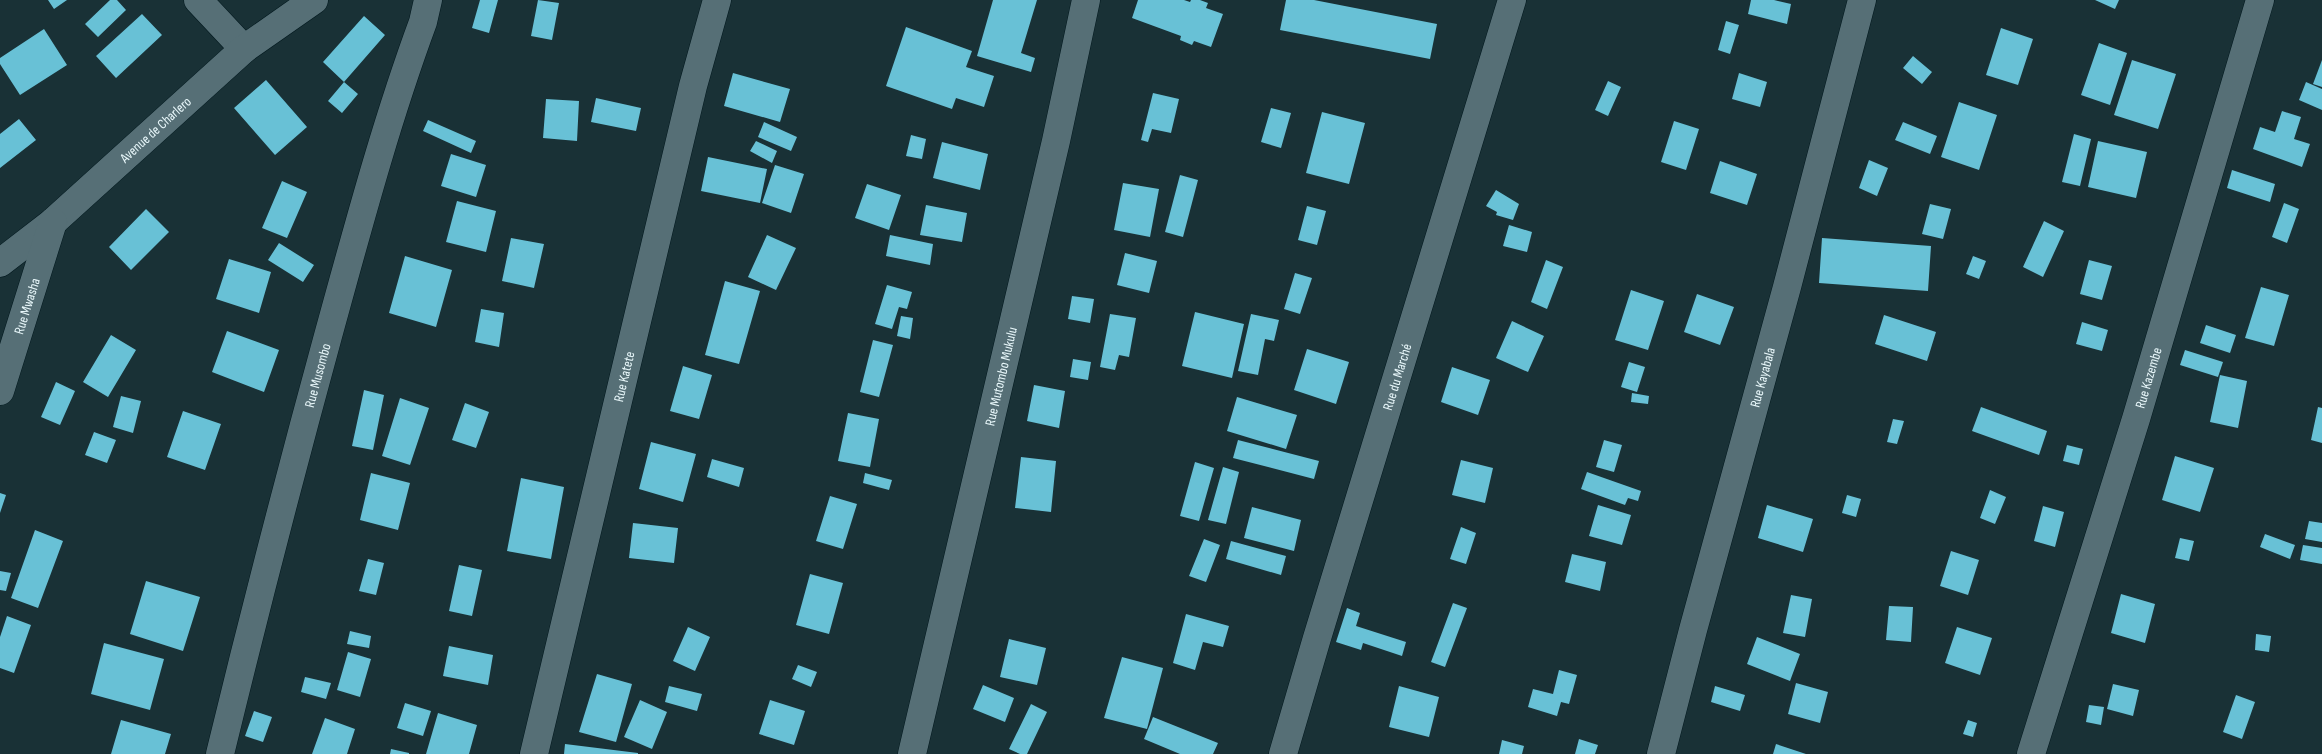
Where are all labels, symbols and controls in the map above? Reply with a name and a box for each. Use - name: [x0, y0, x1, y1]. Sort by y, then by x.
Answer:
- street label: Avenue de Charlero: [116, 93, 195, 167]
- street label: Rue Mwasha: [10, 276, 44, 336]
- street label: Rue Mutombo Mukulu: [981, 325, 1021, 428]
- street label: Rue Musombo: [301, 341, 335, 409]
- street label: Rue du Marché: [1379, 342, 1416, 412]
- street label: Rue Kazembe: [2132, 345, 2166, 410]
- street label: Rue Kayabala: [1746, 346, 1779, 409]
- street label: Rue Katete: [610, 350, 639, 404]

